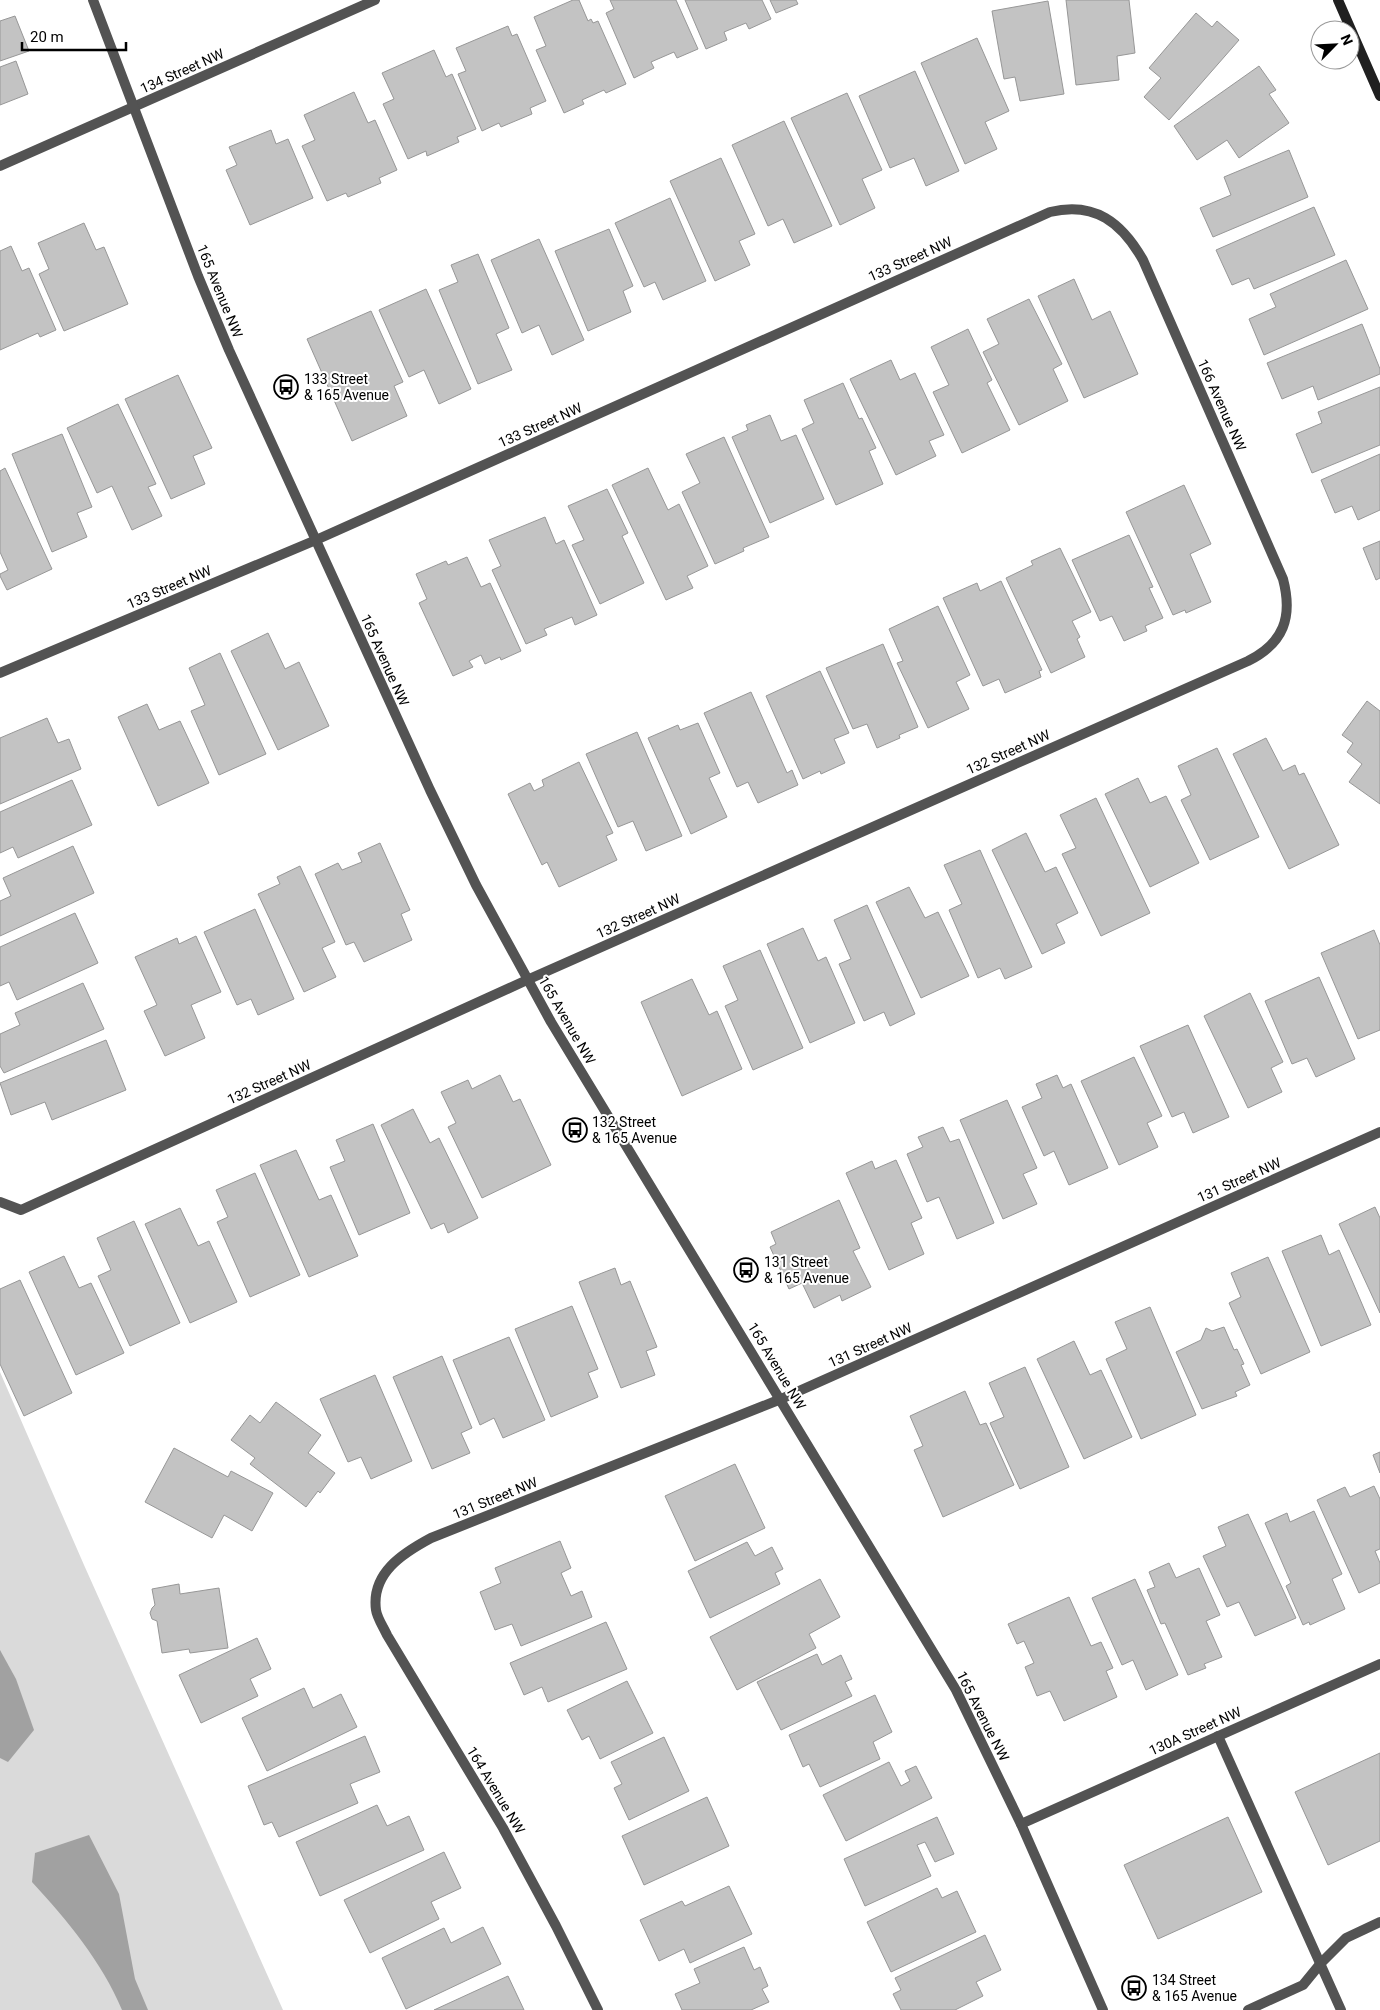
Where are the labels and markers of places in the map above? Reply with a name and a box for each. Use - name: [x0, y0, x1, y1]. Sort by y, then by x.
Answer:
- place label: 133 Street & 165 Avenue: [304, 371, 389, 403]
- bus stop icon: 133 Street & 165 Avenue: [273, 374, 299, 400]
- place label: 132 Street & 165 Avenue: [592, 1114, 677, 1146]
- bus stop icon: 132 Street & 165 Avenue: [562, 1117, 588, 1143]
- place label: 131 Street & 165 Avenue: [764, 1254, 849, 1286]
- bus stop icon: 131 Street & 165 Avenue: [733, 1257, 759, 1283]
- place label: 134 Street & 165 Avenue: [1152, 1972, 1237, 2004]
- bus stop icon: 134 Street & 165 Avenue: [1121, 1975, 1147, 2001]

